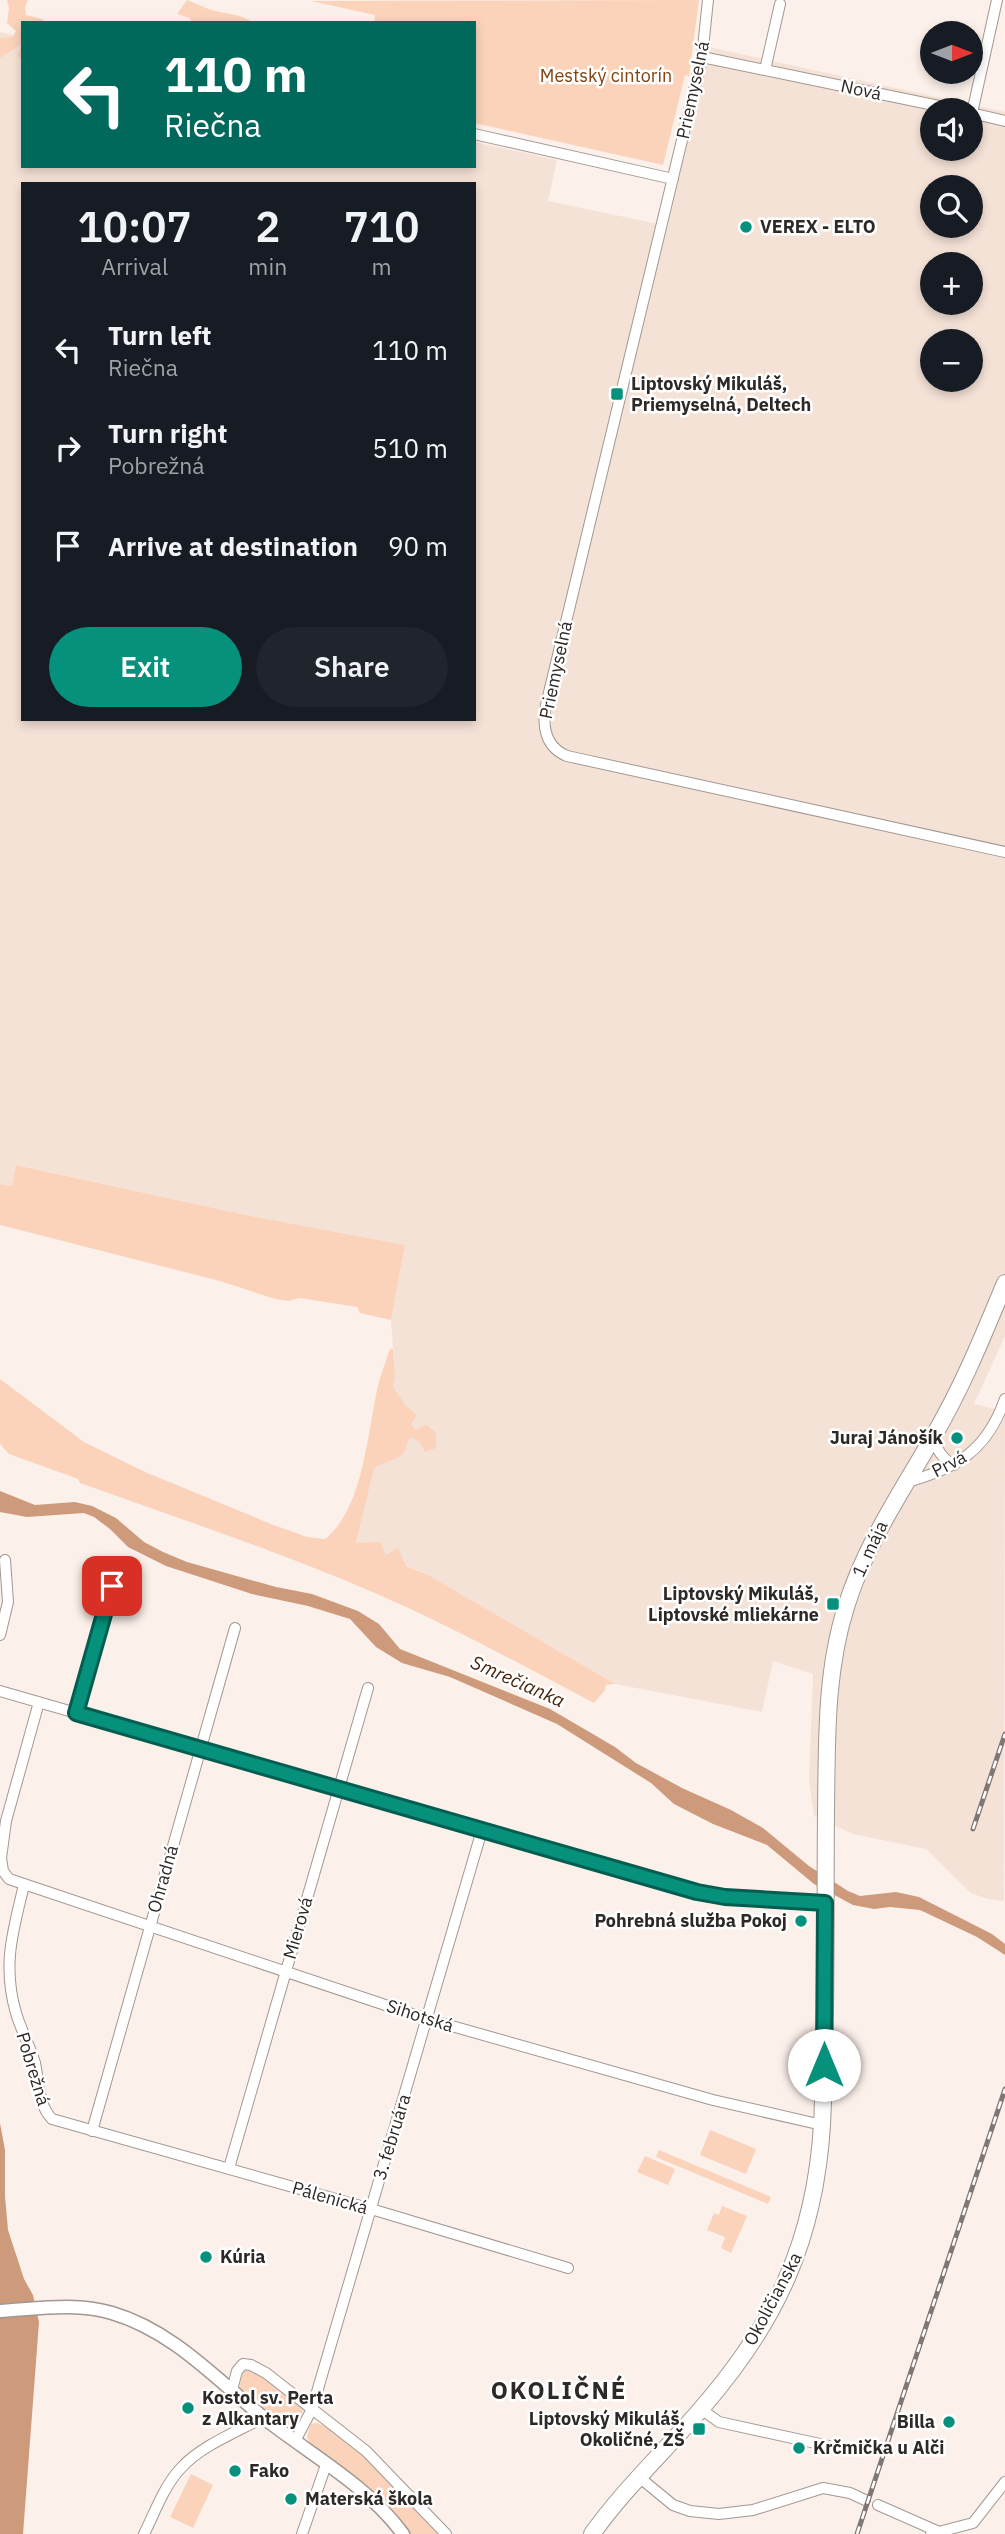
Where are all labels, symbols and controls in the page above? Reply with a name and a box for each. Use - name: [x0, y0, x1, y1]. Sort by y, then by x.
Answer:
- north arrow: [920, 21, 984, 84]
- map controls: [920, 21, 983, 392]
- street label: Priemyselná: [671, 38, 714, 141]
- text: 110 m: [164, 42, 308, 105]
- icon: left: [49, 49, 140, 140]
- park label: Mestský cintorín: [540, 64, 672, 87]
- street label: Nová: [839, 74, 884, 105]
- button: sound: [920, 98, 983, 161]
- text: Riečna: [164, 104, 261, 146]
- button: search: [920, 175, 983, 238]
- text: 10:07: [78, 199, 192, 254]
- text: 2: [255, 199, 280, 254]
- text: 710: [344, 199, 419, 254]
- place label: VEREX - ELTO: [760, 215, 876, 238]
- marker: VEREX - ELTO: [738, 219, 754, 235]
- text: Arrival: [101, 251, 168, 281]
- text: min: [248, 251, 287, 281]
- text: m: [372, 251, 392, 281]
- button: +: [920, 252, 983, 315]
- text: Turn left: [108, 318, 211, 352]
- button: −: [920, 329, 983, 392]
- icon: left: [49, 331, 87, 369]
- text: 110 m: [372, 333, 448, 367]
- text: Riečna: [108, 352, 178, 382]
- place label: Liptovský Mikuláš, Priemyselná, Deltech: [631, 372, 811, 416]
- marker: Liptovský Mikuláš, Priemyselná, Deltech: [609, 386, 625, 402]
- text: Turn right: [108, 416, 227, 450]
- icon: right: [49, 429, 87, 467]
- text: 510 m: [372, 431, 448, 465]
- text: Pobrežná: [108, 450, 205, 480]
- icon: arrive: [49, 527, 87, 565]
- text: Arrive at destination: [108, 529, 358, 563]
- text: 90 m: [388, 529, 448, 563]
- street label: Priemyselná: [534, 618, 577, 721]
- button: Exit: [49, 627, 242, 707]
- button: Share: [256, 627, 448, 707]
- place label: Juraj Jánošík: [830, 1426, 944, 1449]
- marker: Juraj Jánošík: [949, 1430, 965, 1446]
- street label: Prvá: [928, 1445, 970, 1482]
- street label: 1. mája: [847, 1517, 893, 1581]
- pin: [82, 1556, 142, 1616]
- icon: arrive: [93, 1567, 131, 1605]
- place label: Liptovský Mikuláš, Liptovské mliekárne: [648, 1582, 819, 1626]
- marker: Liptovský Mikuláš, Liptovské mliekárne: [825, 1596, 841, 1612]
- water label: Smrečianka: [467, 1650, 569, 1712]
- street label: Ohradná: [142, 1842, 183, 1915]
- street label: Mierová: [278, 1894, 317, 1962]
- place label: Pohrebná služba Pokoj: [594, 1909, 787, 1932]
- marker: Pohrebná služba Pokoj: [793, 1913, 809, 1929]
- street label: Sihotská: [384, 1994, 457, 2037]
- position arrow: [787, 2028, 861, 2102]
- street label: Pobrežná: [11, 2029, 56, 2109]
- street label: 3. februára: [368, 2091, 416, 2183]
- street label: Pálenická: [290, 2176, 371, 2219]
- place label: Kúria: [220, 2245, 266, 2268]
- street label: Okoličianska: [738, 2248, 807, 2349]
- marker: Kúria: [198, 2249, 214, 2265]
- district label: OKOLIČNÉ: [491, 2374, 627, 2406]
- place label: Kostol sv. Perta z Alkantary: [202, 2386, 333, 2430]
- marker: Kostol sv. Perta z Alkantary: [180, 2400, 196, 2416]
- place label: Liptovský Mikuláš, Okoličné, ZŠ: [529, 2407, 685, 2451]
- place label: Billa: [897, 2410, 935, 2433]
- marker: Billa: [941, 2414, 957, 2430]
- marker: Liptovský Mikuláš, Okoličné, ZŠ: [691, 2421, 707, 2437]
- place label: Krčmička u Alči: [813, 2436, 944, 2459]
- marker: Krčmička u Alči: [791, 2440, 807, 2456]
- place label: Fako: [249, 2459, 289, 2482]
- marker: Fako: [227, 2463, 243, 2479]
- place label: Materská škola: [305, 2487, 433, 2510]
- marker: Materská škola: [283, 2491, 299, 2507]

